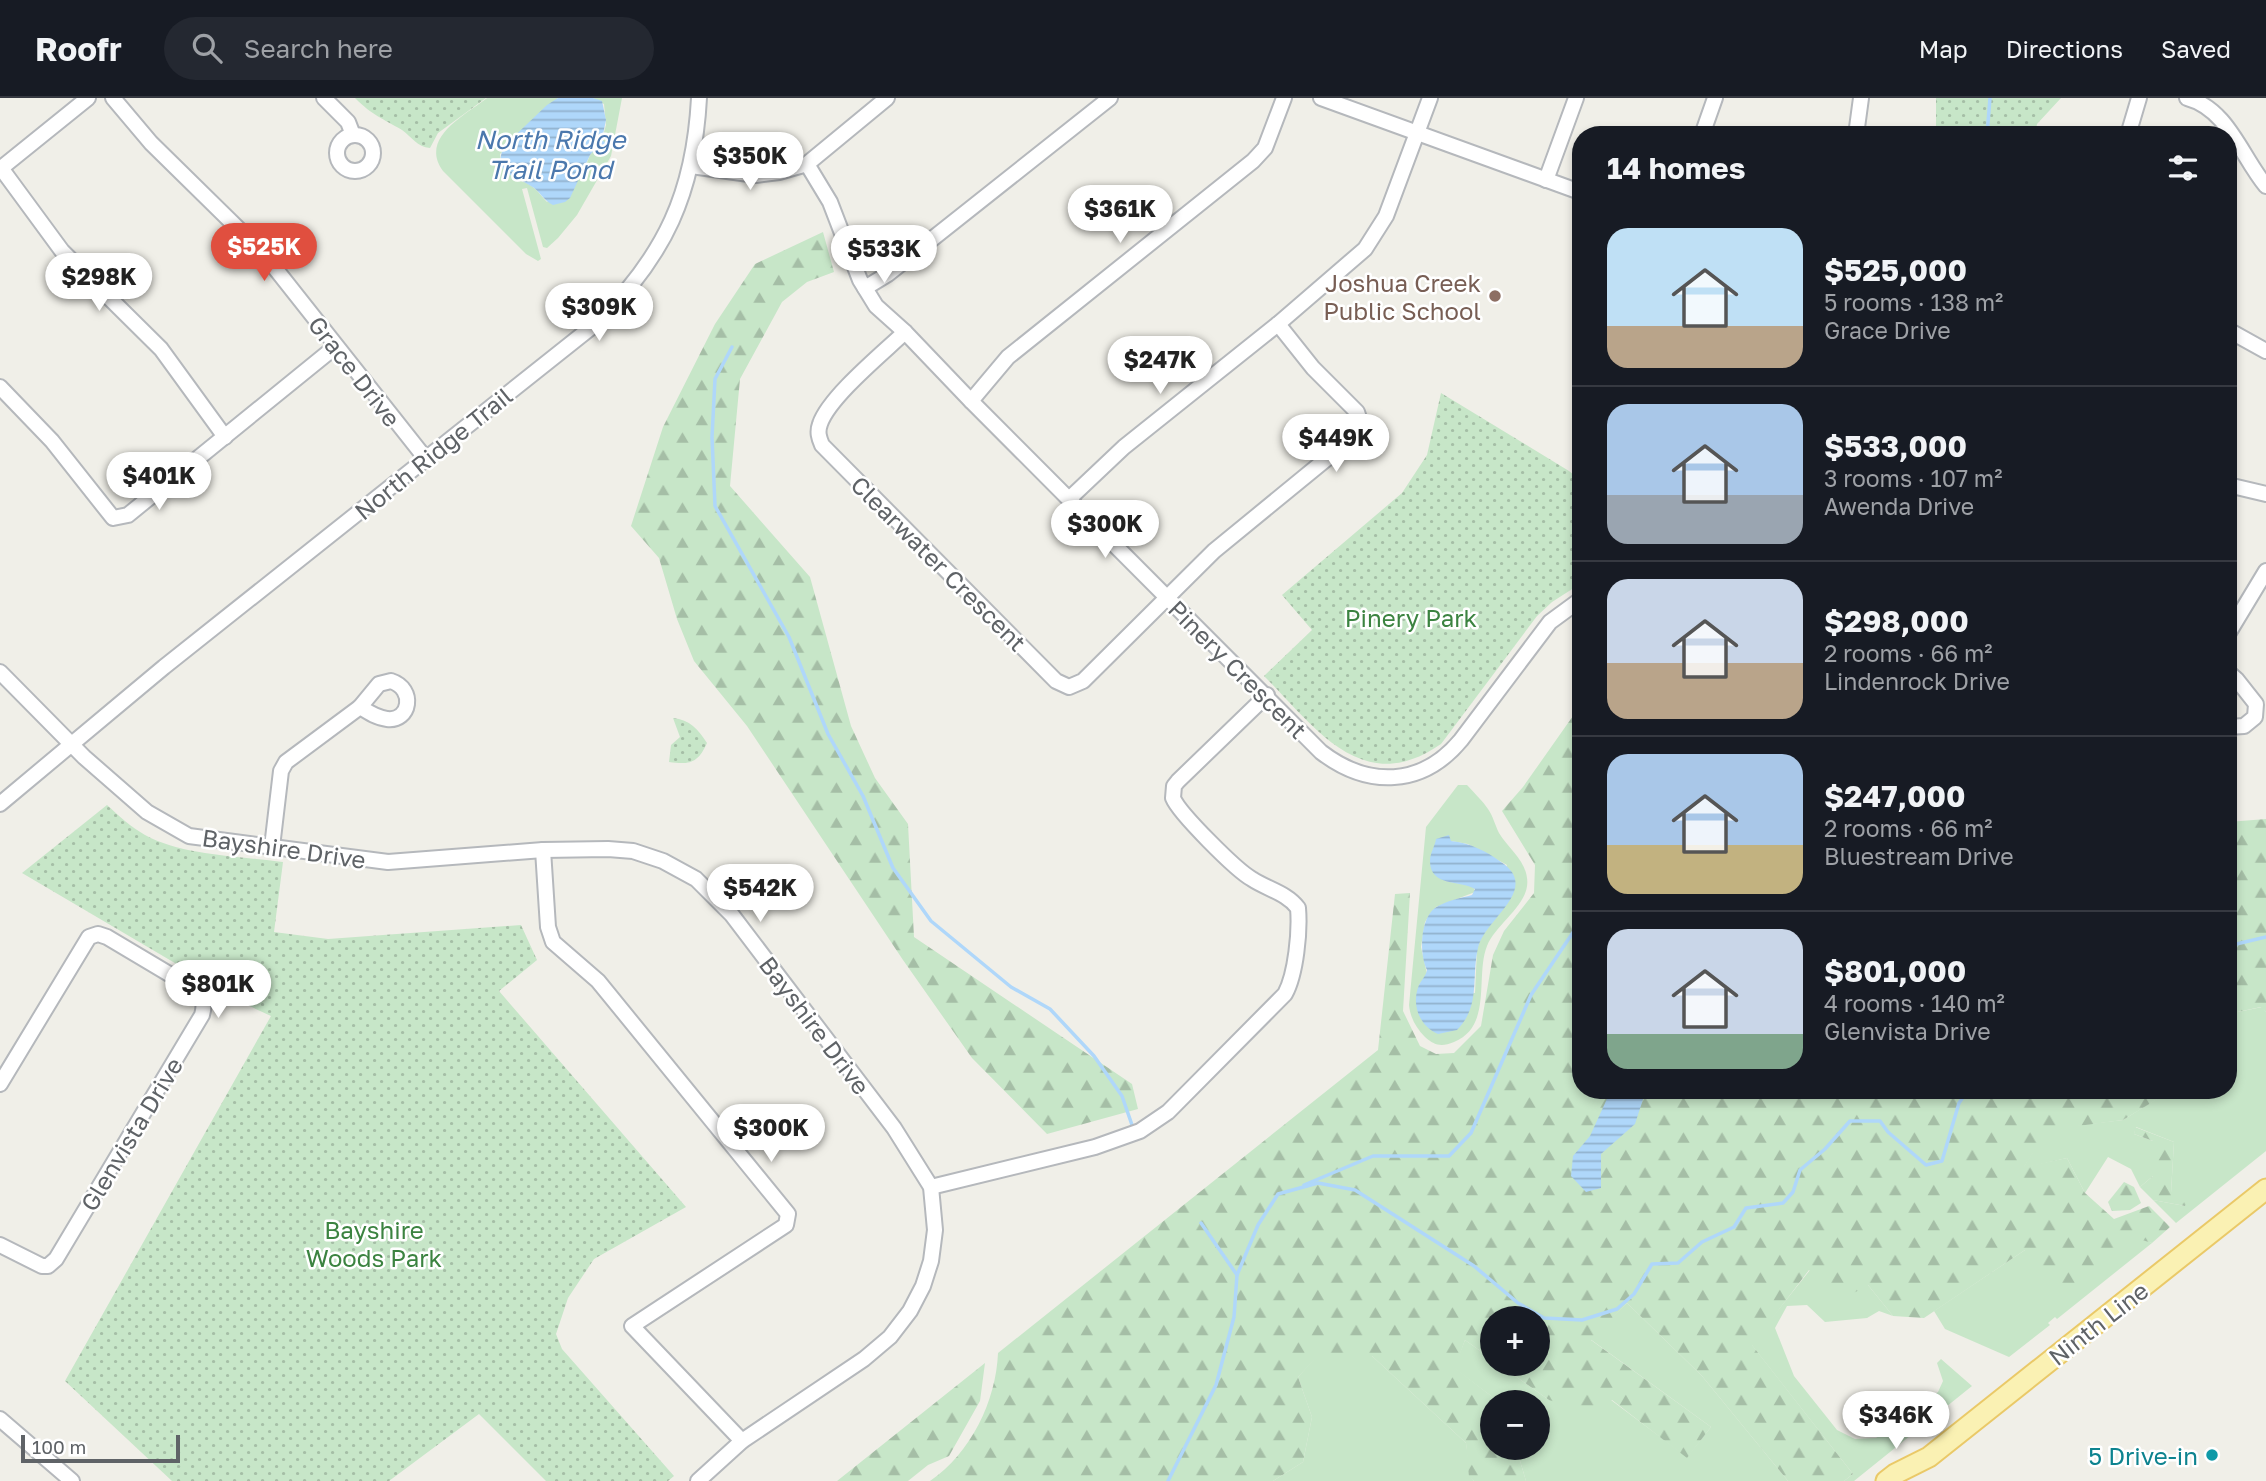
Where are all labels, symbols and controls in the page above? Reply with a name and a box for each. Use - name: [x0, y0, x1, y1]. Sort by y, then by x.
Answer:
- search box: [164, 17, 654, 80]
- text: Roofr: [35, 29, 122, 68]
- icon: search: [188, 29, 226, 67]
- text: Search here: [244, 33, 393, 64]
- text: Map: [1919, 34, 1968, 63]
- text: Directions: [2006, 34, 2123, 63]
- text: Saved: [2161, 34, 2231, 63]
- water label: North Ridge Trail Pond: [475, 124, 627, 185]
- pin: $350K: [701, 132, 799, 192]
- text: $350K: [712, 141, 788, 169]
- icon: filters: [2164, 149, 2202, 187]
- text: 14 homes: [1607, 150, 1746, 186]
- pin: $361K: [1071, 186, 1169, 245]
- text: $361K: [1084, 194, 1156, 222]
- pin: $525K: [215, 223, 313, 283]
- pin: $533K: [835, 226, 933, 285]
- text: $525K: [227, 232, 301, 260]
- text: $533K: [847, 234, 921, 262]
- text: $525,000: [1824, 252, 1967, 288]
- pin: $298K: [50, 254, 148, 313]
- icon: home: [1663, 256, 1747, 340]
- text: $298K: [61, 262, 137, 290]
- place label: Joshua Creek Public School: [1323, 268, 1481, 325]
- pin: $309K: [550, 284, 648, 343]
- marker: Joshua Creek Public School: [1487, 288, 1503, 304]
- text: 5 rooms · 138 m²: [1824, 288, 2003, 316]
- text: $309K: [561, 292, 637, 320]
- street label: Grace Drive: [303, 310, 407, 432]
- text: Grace Drive: [1824, 316, 1951, 344]
- pin: $247K: [1111, 336, 1209, 396]
- text: $247K: [1123, 345, 1197, 373]
- street label: North Ridge Trail: [348, 381, 518, 525]
- pin: $449K: [1287, 414, 1385, 474]
- text: $449K: [1298, 423, 1374, 451]
- text: $533,000: [1824, 428, 1967, 464]
- icon: home: [1663, 432, 1747, 516]
- pin: $401K: [110, 452, 208, 512]
- text: $401K: [122, 461, 196, 489]
- text: 3 rooms · 107 m²: [1824, 464, 2002, 492]
- street label: Clearwater Crescent: [846, 470, 1032, 656]
- text: Awenda Drive: [1824, 492, 1974, 520]
- pin: $300K: [1056, 500, 1154, 560]
- text: $300K: [1067, 509, 1143, 537]
- street label: Pinery Crescent: [1163, 594, 1313, 744]
- park label: Pinery Park: [1345, 603, 1477, 632]
- text: $298,000: [1824, 603, 1969, 639]
- icon: home: [1663, 607, 1747, 691]
- text: 2 rooms · 66 m²: [1824, 639, 1993, 667]
- text: Lindenrock Drive: [1824, 667, 2010, 695]
- text: $247,000: [1824, 778, 1966, 814]
- icon: home: [1663, 782, 1747, 866]
- text: 2 rooms · 66 m²: [1824, 814, 1993, 842]
- street label: Bayshire Drive: [200, 822, 368, 874]
- text: Bluestream Drive: [1824, 842, 2014, 870]
- pin: $542K: [711, 864, 809, 924]
- text: $542K: [723, 873, 797, 901]
- street label: Bayshire Drive: [754, 950, 876, 1100]
- text: $801,000: [1824, 953, 1966, 989]
- icon: home: [1663, 957, 1747, 1041]
- pin: $801K: [169, 960, 267, 1020]
- text: $801K: [181, 969, 255, 997]
- text: 4 rooms · 140 m²: [1824, 989, 2005, 1017]
- text: Glenvista Drive: [1824, 1017, 1991, 1045]
- street label: Glenvista Drive: [74, 1052, 188, 1216]
- pin: $300K: [722, 1104, 820, 1164]
- text: $300K: [733, 1113, 809, 1141]
- park label: Bayshire Woods Park: [306, 1215, 442, 1272]
- street label: Ninth Line: [2042, 1275, 2154, 1371]
- map controls: [1480, 1306, 1550, 1460]
- button: +: [1480, 1306, 1550, 1376]
- button: −: [1480, 1390, 1550, 1460]
- pin: $346K: [1847, 1392, 1945, 1451]
- text: $346K: [1858, 1400, 1934, 1428]
- scale bar: [21, 1432, 180, 1464]
- text: 100 m: [32, 1435, 86, 1458]
- place label: 5 Drive-in: [2088, 1441, 2198, 1470]
- marker: 5 Drive-in: [2204, 1447, 2220, 1463]

